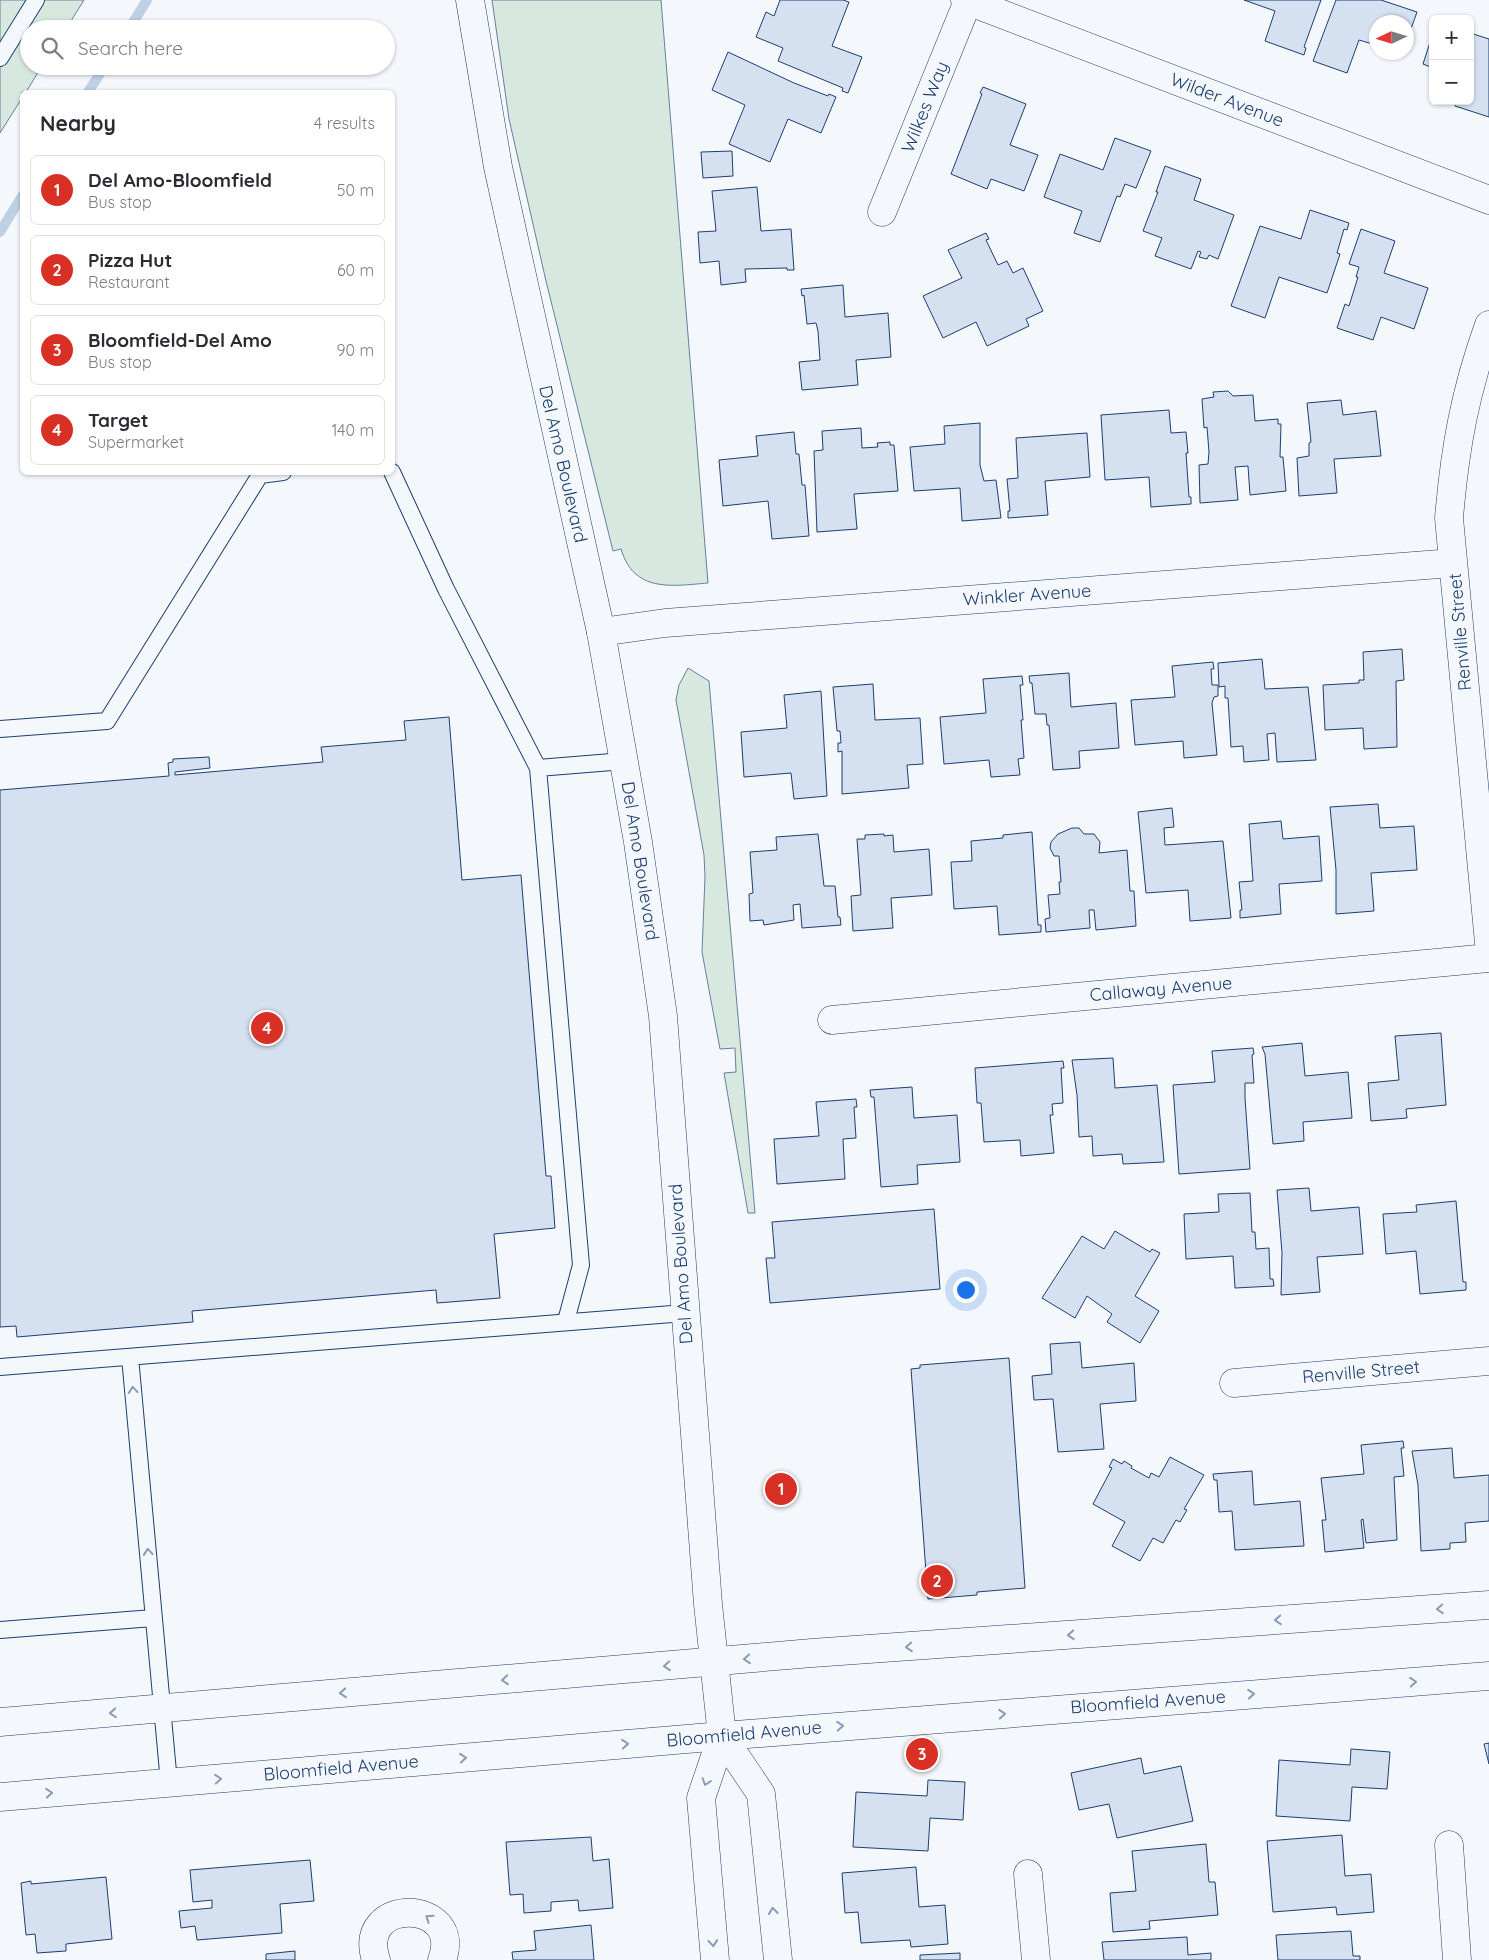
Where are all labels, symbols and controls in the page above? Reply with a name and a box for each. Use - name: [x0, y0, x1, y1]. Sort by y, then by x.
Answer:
- north arrow: [1369, 15, 1414, 60]
- map controls: [1429, 15, 1474, 105]
- button: +: [1429, 15, 1474, 60]
- search box: [20, 20, 395, 75]
- icon: search: [38, 34, 66, 62]
- text: Search here: [78, 36, 183, 60]
- street label: Wilkes Way: [896, 58, 953, 156]
- button: −: [1429, 60, 1474, 105]
- street label: Wilder Avenue: [1167, 67, 1287, 132]
- text: Nearby: [40, 110, 116, 136]
- text: 4 results: [314, 113, 375, 133]
- text: Del Amo-Bloomfield: [88, 168, 272, 192]
- text: 1: [54, 180, 60, 200]
- text: 50 m: [337, 180, 374, 200]
- text: Bus stop: [88, 192, 152, 212]
- text: Pizza Hut: [88, 248, 172, 272]
- text: 2: [52, 260, 62, 280]
- text: 60 m: [337, 260, 374, 280]
- text: Restaurant: [88, 272, 170, 292]
- text: Bloomfield-Del Amo: [88, 328, 272, 352]
- text: 3: [53, 340, 61, 360]
- text: 90 m: [337, 340, 374, 360]
- text: Bus stop: [88, 352, 152, 372]
- street label: Del Amo Boulevard: [534, 383, 593, 545]
- text: Target: [88, 408, 149, 432]
- text: 4: [52, 420, 62, 440]
- text: 140 m: [331, 420, 374, 440]
- text: Supermarket: [88, 432, 184, 452]
- street label: Renville Street: [1443, 572, 1476, 692]
- street label: Winkler Avenue: [962, 579, 1092, 610]
- street label: Del Amo Boulevard: [617, 780, 664, 942]
- street label: Callaway Avenue: [1089, 971, 1233, 1006]
- pin: 4: [251, 1009, 283, 1047]
- street label: Del Amo Boulevard: [663, 1183, 698, 1345]
- your location: [953, 1277, 979, 1303]
- street label: Renville Street: [1301, 1355, 1421, 1388]
- one-way arrow: [128, 1386, 139, 1394]
- pin: 1: [765, 1470, 797, 1508]
- one-way arrow: [143, 1547, 154, 1555]
- pin: 2: [921, 1562, 953, 1600]
- one-way arrow: [1436, 1603, 1444, 1614]
- one-way arrow: [1274, 1615, 1282, 1626]
- one-way arrow: [1067, 1629, 1075, 1640]
- one-way arrow: [905, 1641, 913, 1652]
- one-way arrow: [743, 1653, 751, 1664]
- one-way arrow: [662, 1660, 670, 1671]
- one-way arrow: [501, 1674, 509, 1685]
- one-way arrow: [1410, 1676, 1418, 1687]
- street label: Bloomfield Avenue: [1070, 1685, 1226, 1718]
- one-way arrow: [339, 1688, 347, 1699]
- one-way arrow: [1248, 1689, 1256, 1700]
- one-way arrow: [109, 1707, 117, 1718]
- one-way arrow: [998, 1708, 1006, 1719]
- street label: Bloomfield Avenue: [665, 1715, 822, 1752]
- one-way arrow: [836, 1721, 844, 1732]
- pin: 3: [906, 1735, 938, 1773]
- one-way arrow: [622, 1739, 630, 1750]
- street label: Bloomfield Avenue: [262, 1749, 419, 1786]
- one-way arrow: [460, 1753, 468, 1764]
- one-way arrow: [214, 1774, 222, 1785]
- one-way arrow: [702, 1777, 712, 1786]
- one-way arrow: [45, 1788, 53, 1799]
- one-way arrow: [768, 1907, 779, 1915]
- one-way arrow: [425, 1915, 435, 1924]
- one-way arrow: [708, 1939, 719, 1947]

